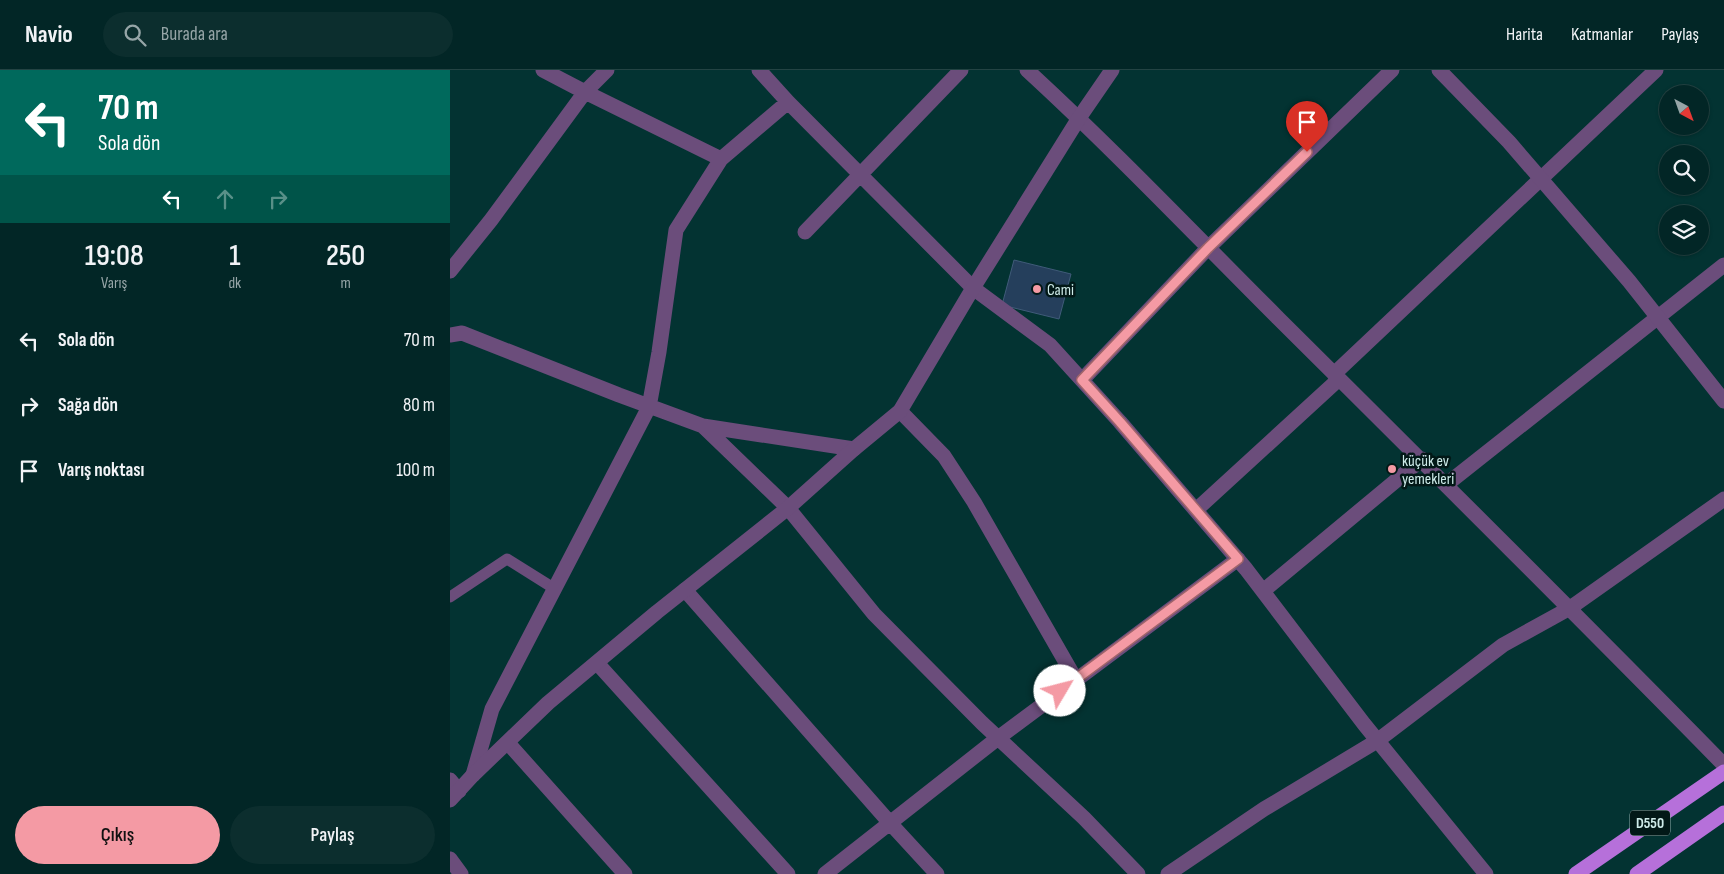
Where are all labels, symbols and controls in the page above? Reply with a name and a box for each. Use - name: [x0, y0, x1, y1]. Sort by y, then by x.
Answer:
- search box: [103, 12, 453, 57]
- text: Navio: [25, 20, 73, 49]
- icon: search: [121, 21, 149, 49]
- text: Burada ara: [161, 23, 228, 46]
- text: Harita: [1506, 24, 1543, 45]
- text: Katmanlar: [1571, 24, 1633, 45]
- text: Paylaş: [1661, 24, 1699, 45]
- north arrow: [1659, 85, 1709, 135]
- map controls: [1659, 85, 1709, 255]
- text: 70 m: [98, 87, 158, 130]
- icon: left: [15, 90, 80, 155]
- pin: [1286, 101, 1328, 152]
- icon: arrive: [1293, 108, 1321, 136]
- text: Sola dön: [98, 130, 160, 157]
- button: search: [1659, 145, 1709, 195]
- icon: left: [158, 185, 186, 213]
- icon: ahead: [211, 185, 239, 213]
- icon: right: [264, 185, 292, 213]
- button: layers: [1659, 205, 1709, 255]
- text: 19:08: [85, 238, 144, 274]
- text: 1: [229, 238, 240, 274]
- text: 250: [326, 238, 365, 274]
- text: Varış: [101, 274, 127, 293]
- text: dk: [228, 274, 241, 293]
- text: m: [340, 274, 351, 293]
- place label: Cami: [1047, 281, 1074, 300]
- marker: Cami: [1031, 283, 1043, 295]
- icon: left: [15, 327, 43, 355]
- text: Sola dön: [58, 329, 114, 352]
- text: 70 m: [404, 329, 435, 352]
- icon: right: [15, 392, 43, 420]
- text: Sağa dön: [58, 394, 118, 417]
- text: 80 m: [403, 394, 435, 417]
- place label: küçük ev yemekleri: [1402, 452, 1454, 489]
- icon: arrive: [15, 457, 43, 485]
- text: Varış noktası: [58, 459, 144, 482]
- text: 100 m: [396, 459, 435, 482]
- marker: küçük ev yemekleri: [1386, 463, 1398, 475]
- position arrow: [1033, 664, 1085, 716]
- button: Çıkış: [15, 806, 220, 864]
- button: Paylaş: [230, 806, 435, 864]
- road number: D550: [1630, 810, 1670, 836]

